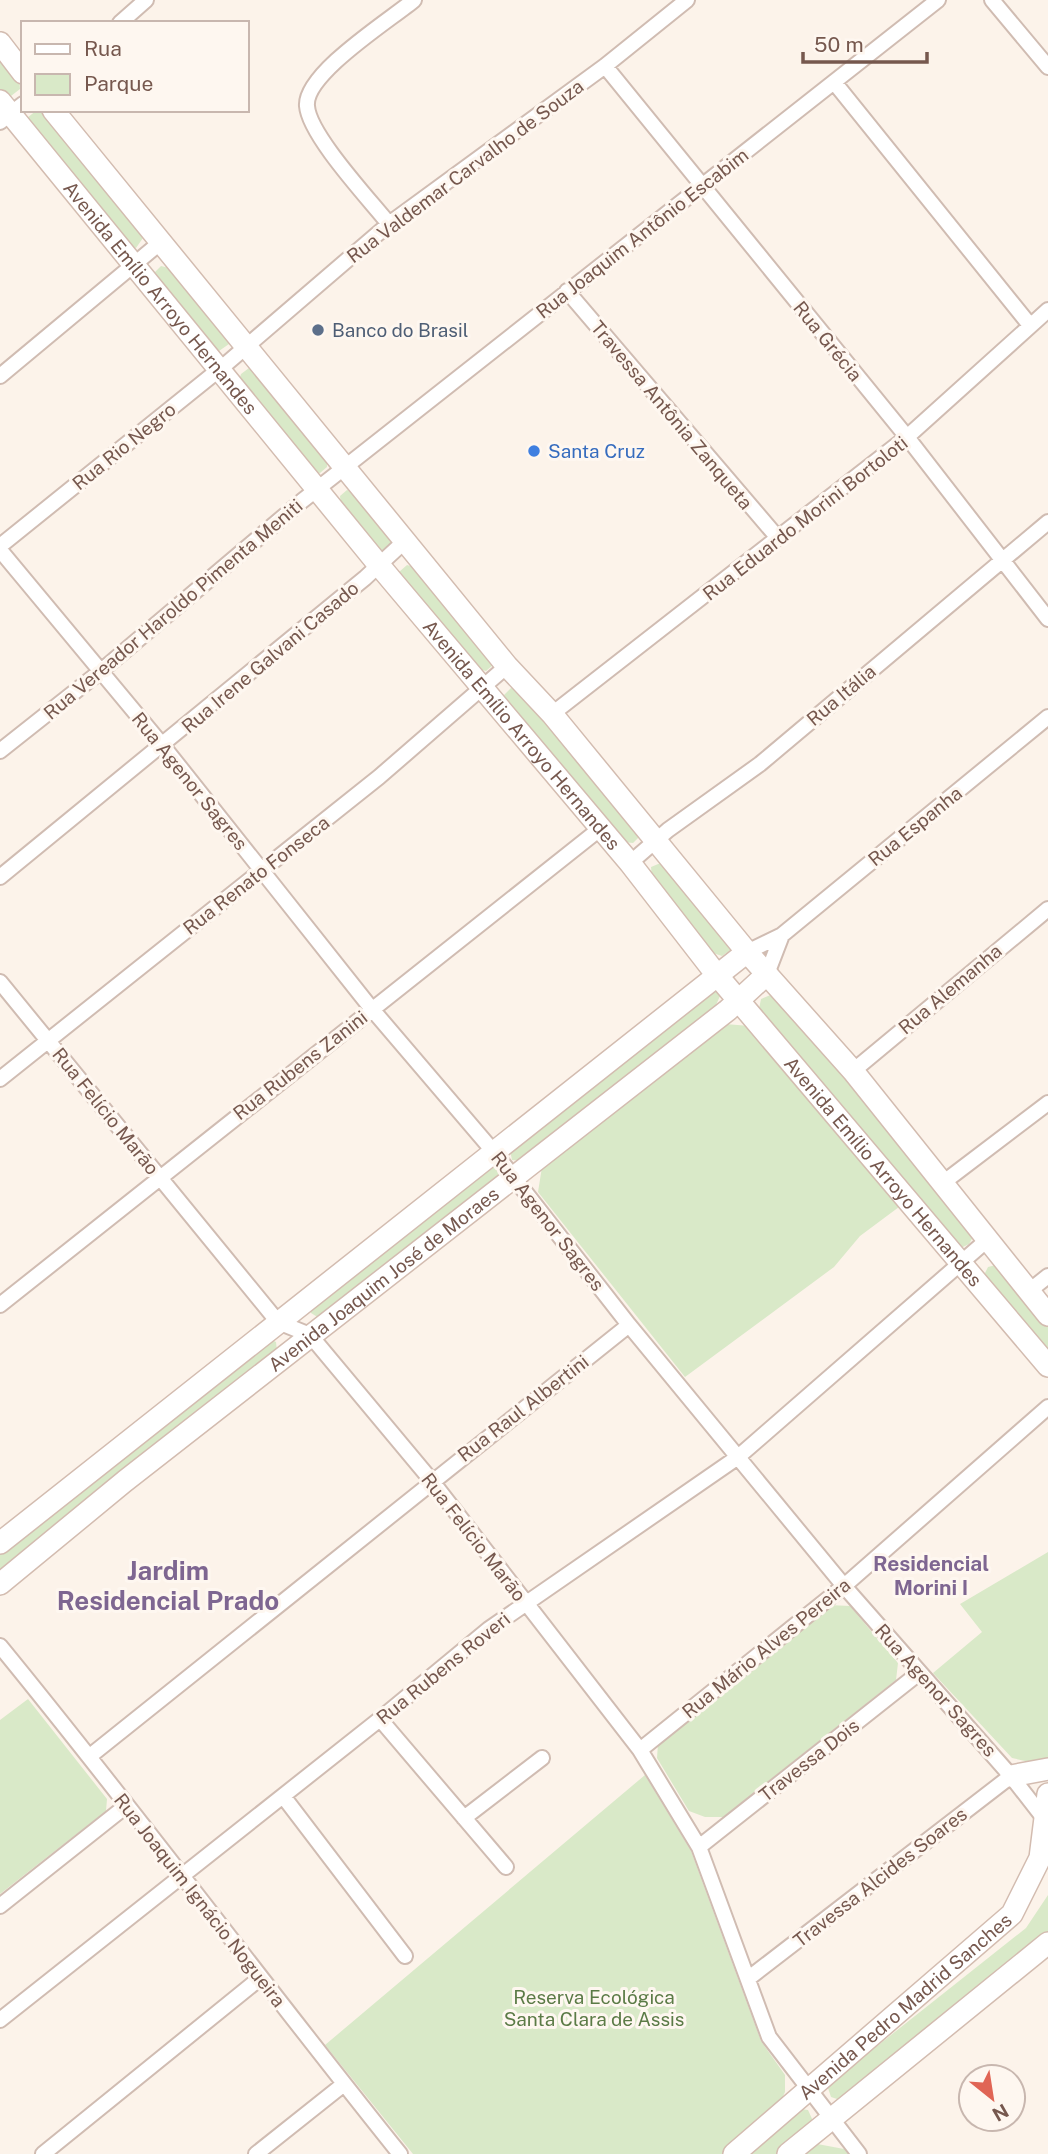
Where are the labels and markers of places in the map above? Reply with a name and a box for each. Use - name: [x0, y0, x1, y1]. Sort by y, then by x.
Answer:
- place label: Banco do Brasil: [332, 319, 468, 341]
- marker: Banco do Brasil: [310, 322, 326, 338]
- place label: Santa Cruz: [548, 440, 645, 462]
- marker: Santa Cruz: [526, 443, 542, 459]

